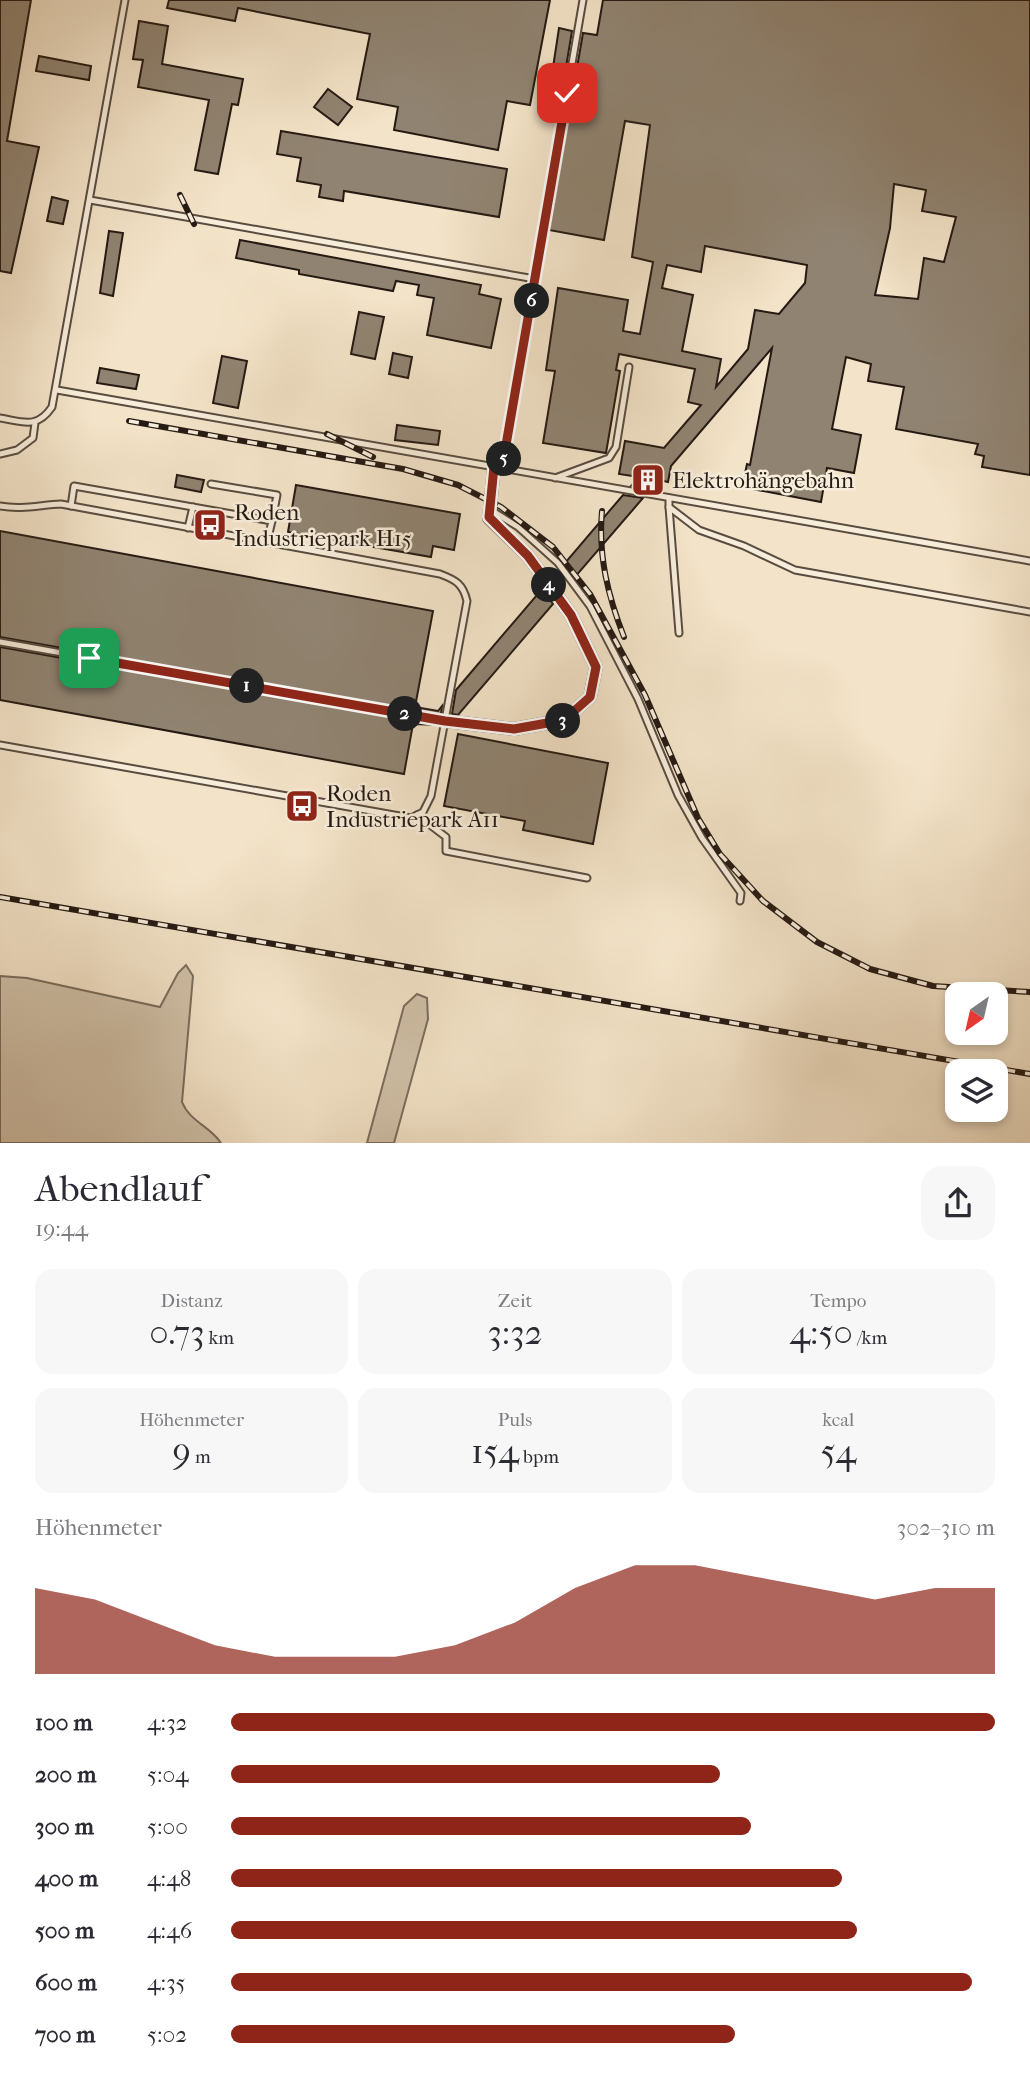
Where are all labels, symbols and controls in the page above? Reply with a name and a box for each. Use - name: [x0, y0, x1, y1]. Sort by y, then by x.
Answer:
- pin: [537, 63, 597, 123]
- icon: check: [548, 74, 586, 112]
- pin: 6: [514, 284, 550, 318]
- text: 6: [526, 289, 537, 311]
- pin: 5: [486, 442, 522, 476]
- text: 5: [499, 447, 508, 469]
- building icon: Elektrohängebahn: [629, 461, 667, 499]
- place label: Elektrohängebahn: [672, 467, 855, 494]
- place label: Roden Industriepark H15: [234, 499, 412, 552]
- bus stop icon: Roden Industriepark H15: [191, 506, 229, 544]
- pin: 4: [532, 568, 566, 602]
- text: 4: [543, 573, 554, 595]
- pin: [59, 628, 119, 688]
- icon: arrive: [70, 639, 108, 677]
- pin: 1: [230, 668, 264, 704]
- text: 1: [243, 674, 250, 696]
- pin: 2: [388, 696, 422, 732]
- text: 2: [400, 702, 409, 724]
- pin: 3: [546, 704, 580, 738]
- text: 3: [559, 709, 566, 731]
- place label: Roden Industriepark A11: [326, 780, 499, 833]
- bus stop icon: Roden Industriepark A11: [283, 787, 321, 825]
- north arrow: [945, 982, 1008, 1045]
- map controls: [945, 982, 1008, 1122]
- button: layers: [945, 1059, 1008, 1122]
- text: Abendlauf: [35, 1166, 203, 1211]
- button: share: [921, 1166, 995, 1240]
- text: 19:44: [35, 1215, 88, 1242]
- text: Distanz: [161, 1290, 223, 1312]
- text: Zeit: [498, 1290, 532, 1312]
- text: Tempo: [810, 1290, 867, 1312]
- text: 0.73: [149, 1312, 205, 1353]
- text: 3:32: [487, 1312, 543, 1353]
- text: 4:50: [789, 1312, 853, 1353]
- text: km: [205, 1327, 234, 1349]
- text: /km: [853, 1327, 887, 1349]
- text: Höhenmeter: [139, 1409, 244, 1431]
- text: Puls: [498, 1409, 532, 1431]
- text: kcal: [822, 1409, 854, 1431]
- text: 9: [173, 1431, 191, 1472]
- text: 154: [471, 1431, 519, 1472]
- text: 54: [820, 1431, 856, 1472]
- text: m: [191, 1446, 211, 1468]
- text: bpm: [519, 1446, 559, 1468]
- text: Höhenmeter: [35, 1514, 162, 1541]
- text: 302–310 m: [897, 1514, 995, 1541]
- text: 100 m: [35, 1709, 93, 1736]
- text: 4:32: [147, 1709, 187, 1736]
- text: 200 m: [35, 1761, 96, 1788]
- text: 5:04: [147, 1761, 189, 1788]
- text: 300 m: [35, 1813, 94, 1840]
- text: 5:00: [147, 1813, 188, 1840]
- text: 400 m: [35, 1865, 98, 1892]
- text: 4:48: [147, 1865, 191, 1892]
- text: 500 m: [35, 1917, 94, 1944]
- text: 4:46: [147, 1917, 192, 1944]
- text: 600 m: [35, 1969, 97, 1996]
- text: 4:35: [147, 1969, 186, 1996]
- text: 700 m: [35, 2021, 95, 2048]
- text: 5:02: [147, 2021, 187, 2048]

